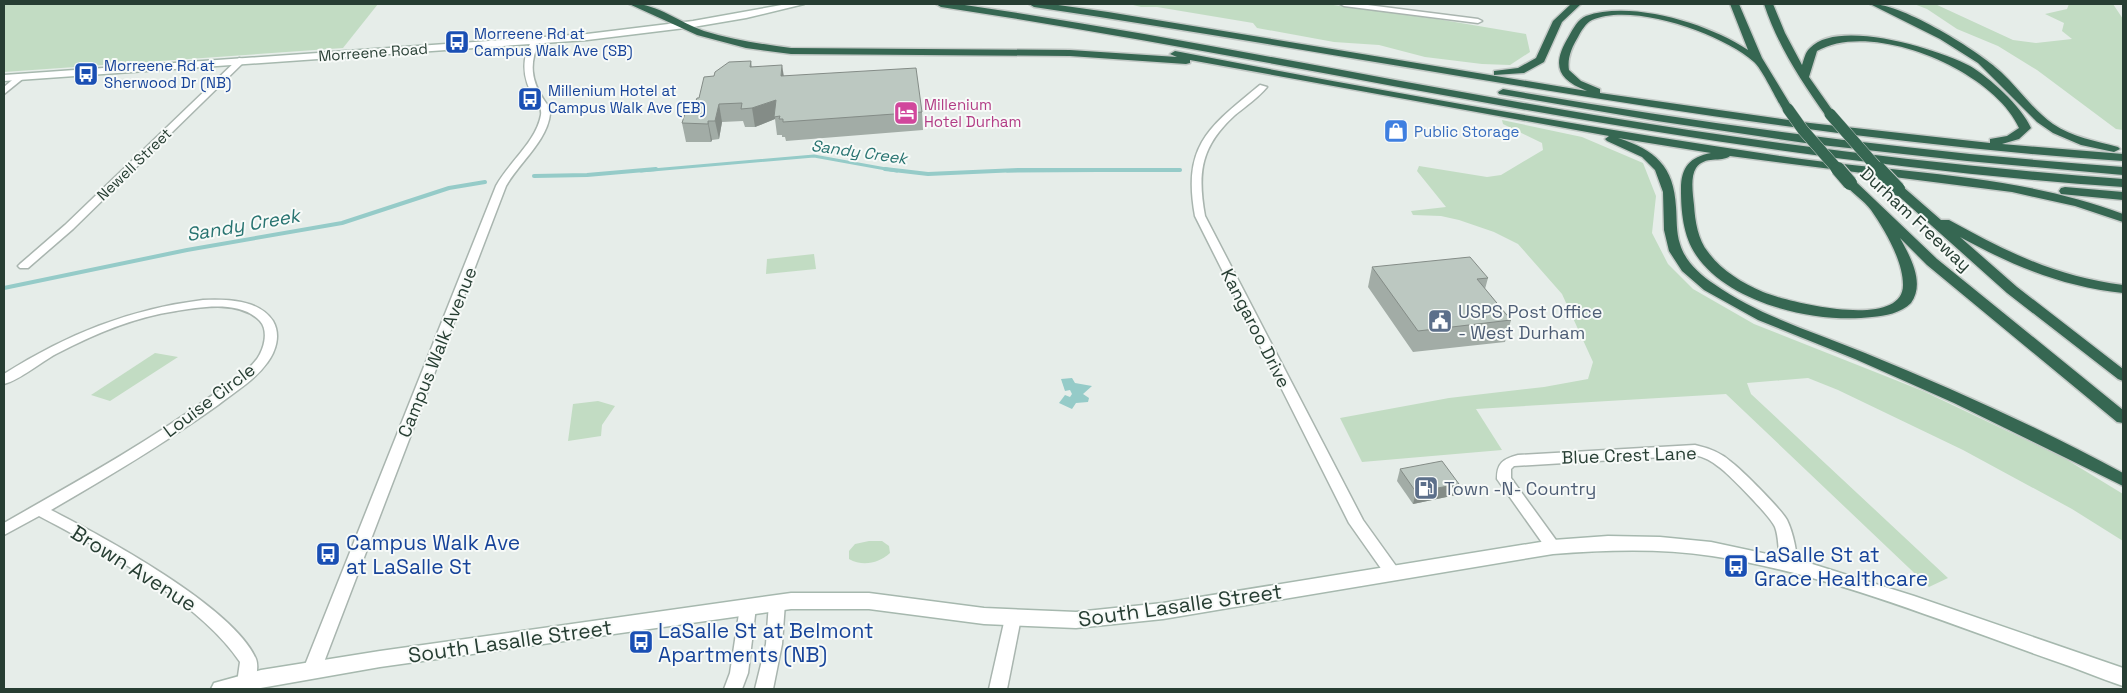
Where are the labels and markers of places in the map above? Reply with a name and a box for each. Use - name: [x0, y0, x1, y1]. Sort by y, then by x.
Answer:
- place label: Morreene Rd at Campus Walk Ave (SB): [474, 24, 633, 61]
- bus stop icon: Morreene Rd at Campus Walk Ave (SB): [444, 29, 470, 55]
- place label: Morreene Rd at Sherwood Dr (NB): [104, 56, 231, 93]
- bus stop icon: Morreene Rd at Sherwood Dr (NB): [73, 61, 99, 87]
- place label: Millenium Hotel at Campus Walk Ave (EB): [548, 81, 706, 118]
- bus stop icon: Millenium Hotel at Campus Walk Ave (EB): [517, 86, 543, 112]
- place label: Millenium Hotel Durham: [924, 95, 1021, 131]
- hotel icon: Millenium Hotel Durham: [893, 100, 919, 126]
- shop icon: Public Storage: [1383, 118, 1409, 144]
- place label: Public Storage: [1414, 122, 1520, 141]
- place label: USPS Post Office - West Durham: [1458, 300, 1603, 344]
- public building icon: USPS Post Office - West Durham: [1427, 308, 1453, 334]
- fuel station icon: Town -N- Country: [1413, 475, 1439, 501]
- place label: Town -N- Country: [1444, 477, 1596, 500]
- place label: Campus Walk Ave at LaSalle St: [346, 529, 520, 580]
- bus stop icon: Campus Walk Ave at LaSalle St: [315, 541, 341, 567]
- place label: LaSalle St at Grace Healthcare: [1754, 541, 1928, 592]
- bus stop icon: LaSalle St at Grace Healthcare: [1723, 553, 1749, 579]
- place label: LaSalle St at Belmont Apartments (NB): [658, 617, 874, 668]
- bus stop icon: LaSalle St at Belmont Apartments (NB): [628, 629, 654, 655]

